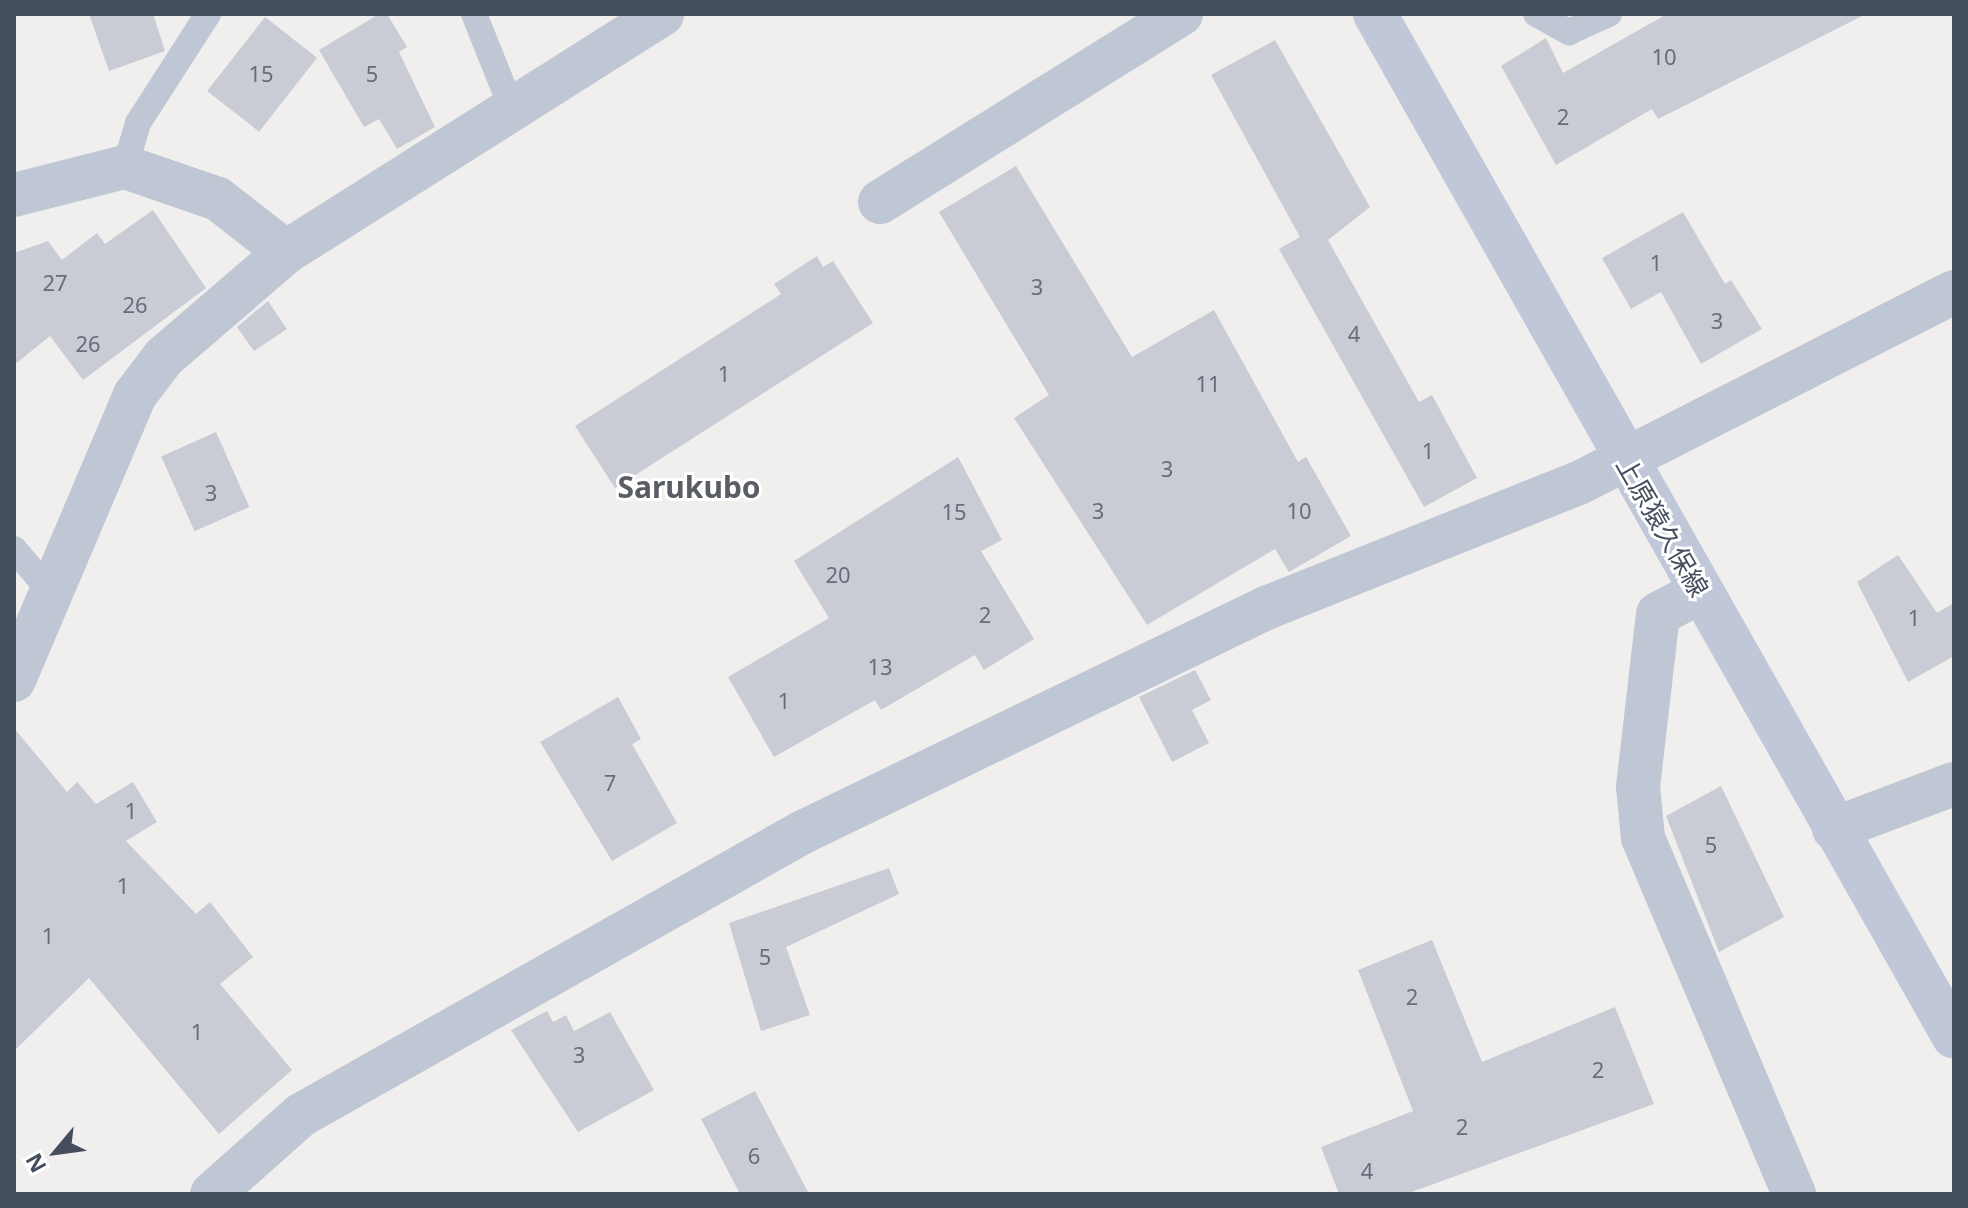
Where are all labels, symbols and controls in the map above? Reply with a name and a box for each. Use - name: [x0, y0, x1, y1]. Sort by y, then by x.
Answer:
- house number: 10: [1651, 44, 1677, 70]
- house number: 15: [248, 61, 274, 87]
- house number: 5: [366, 61, 378, 87]
- house number: 2: [1557, 104, 1569, 130]
- house number: 1: [1650, 250, 1662, 276]
- house number: 27: [42, 270, 68, 296]
- house number: 3: [1031, 274, 1043, 300]
- house number: 26: [122, 292, 148, 318]
- house number: 3: [1711, 308, 1723, 334]
- house number: 4: [1348, 321, 1360, 347]
- house number: 26: [75, 331, 101, 357]
- house number: 1: [718, 361, 730, 387]
- house number: 11: [1195, 371, 1221, 397]
- house number: 1: [1422, 438, 1434, 464]
- street label: 上原猿久保線: [1609, 452, 1715, 602]
- house number: 3: [1161, 456, 1173, 482]
- district label: Sarukubo: [617, 469, 761, 505]
- house number: 3: [205, 480, 217, 506]
- house number: 3: [1092, 498, 1104, 524]
- house number: 10: [1286, 498, 1312, 524]
- house number: 15: [941, 499, 967, 525]
- house number: 20: [825, 562, 851, 588]
- house number: 2: [979, 602, 991, 628]
- house number: 1: [1908, 605, 1920, 631]
- house number: 13: [867, 654, 893, 680]
- house number: 1: [778, 688, 790, 714]
- house number: 7: [604, 770, 616, 796]
- house number: 1: [125, 798, 137, 824]
- house number: 5: [1705, 832, 1717, 858]
- house number: 1: [117, 873, 129, 899]
- house number: 1: [42, 923, 54, 949]
- house number: 5: [759, 944, 771, 970]
- house number: 2: [1406, 984, 1418, 1010]
- house number: 1: [191, 1019, 203, 1045]
- house number: 3: [573, 1042, 585, 1068]
- house number: 2: [1592, 1057, 1604, 1083]
- north arrow: [16, 1112, 96, 1192]
- house number: 2: [1456, 1114, 1468, 1140]
- house number: 6: [748, 1143, 760, 1169]
- text: N: [18, 1149, 52, 1179]
- house number: 4: [1361, 1158, 1373, 1184]

